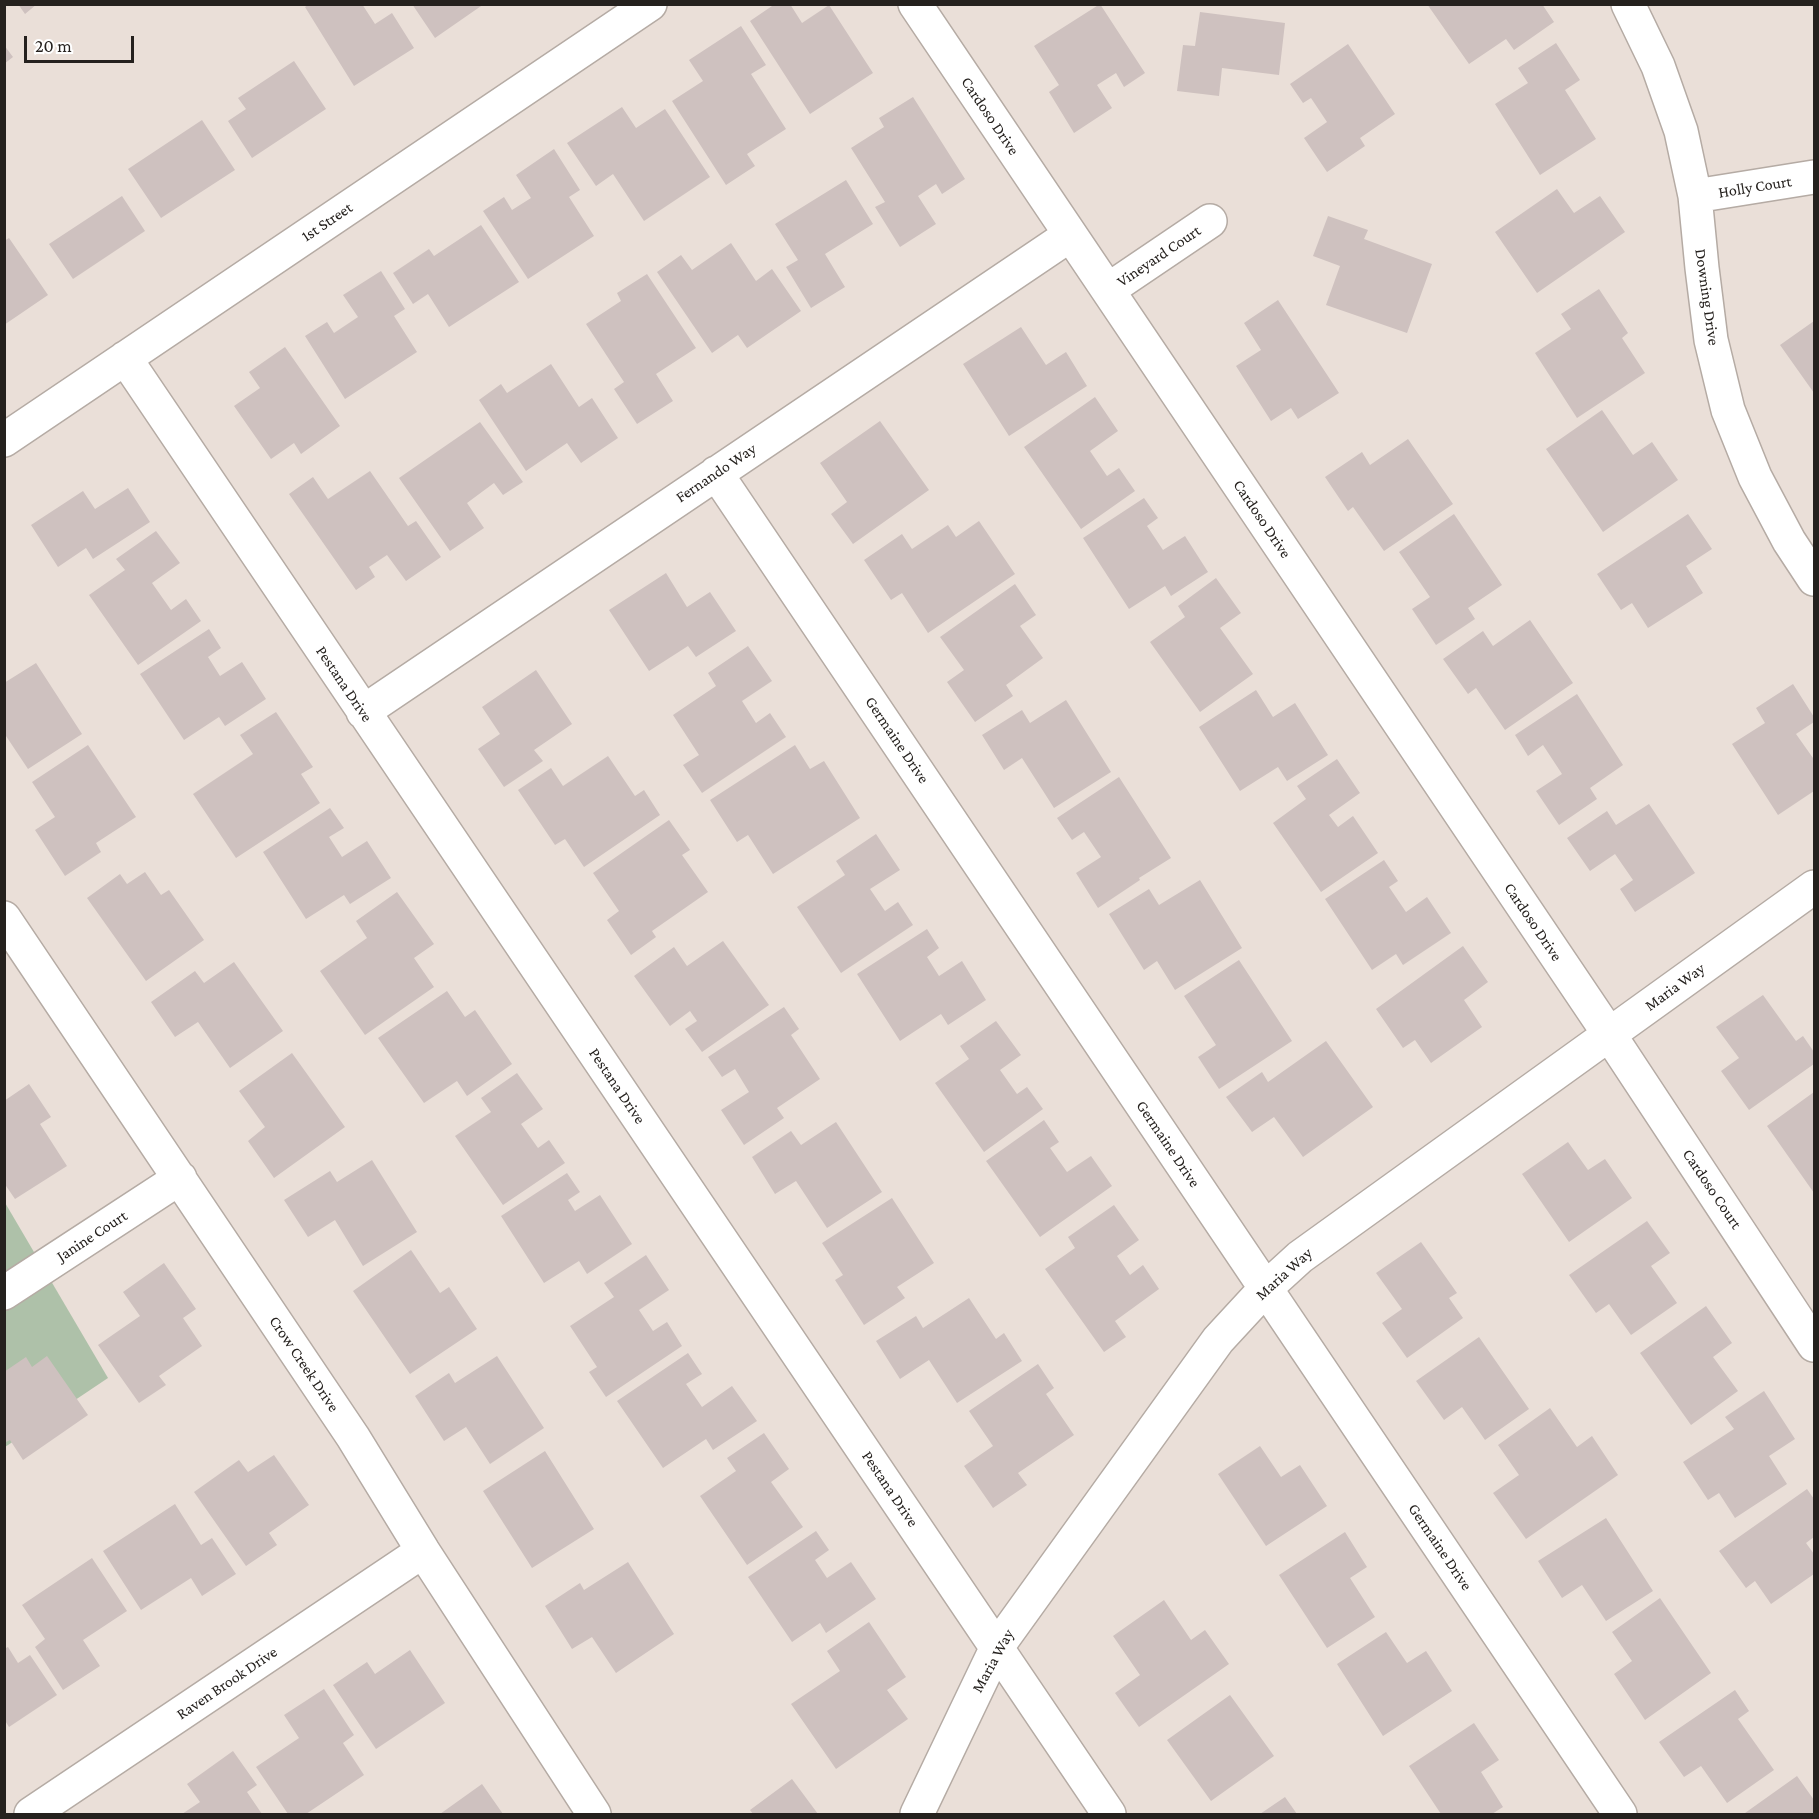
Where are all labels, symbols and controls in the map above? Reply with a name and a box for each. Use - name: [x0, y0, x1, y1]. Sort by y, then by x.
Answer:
- scale bar: [27, 24, 136, 62]
- text: 20 m: [35, 36, 72, 56]
- street label: Cardoso Drive: [957, 73, 1023, 159]
- street label: Holly Court: [1717, 172, 1793, 202]
- street label: 1st Street: [298, 198, 356, 246]
- street label: Vineyard Court: [1113, 221, 1205, 291]
- street label: Downing Drive: [1691, 248, 1723, 346]
- street label: Fernando Way: [672, 439, 760, 507]
- street label: Cardoso Drive: [1229, 476, 1295, 562]
- street label: Pestana Drive: [312, 642, 376, 726]
- street label: Germaine Drive: [861, 693, 933, 787]
- street label: Cardoso Drive: [1500, 879, 1566, 965]
- street label: Maria Way: [1641, 959, 1709, 1015]
- street label: Pestana Drive: [585, 1044, 649, 1128]
- street label: Germaine Drive: [1132, 1097, 1204, 1191]
- street label: Cardoso Court: [1678, 1145, 1746, 1233]
- street label: Janine Court: [53, 1206, 131, 1266]
- street label: Maria Way: [1252, 1244, 1316, 1304]
- street label: Crow Creek Drive: [265, 1312, 343, 1416]
- street label: Pestana Drive: [858, 1447, 922, 1531]
- street label: Germaine Drive: [1404, 1500, 1476, 1594]
- street label: Maria Way: [968, 1626, 1018, 1696]
- street label: Raven Brook Drive: [173, 1642, 281, 1724]

